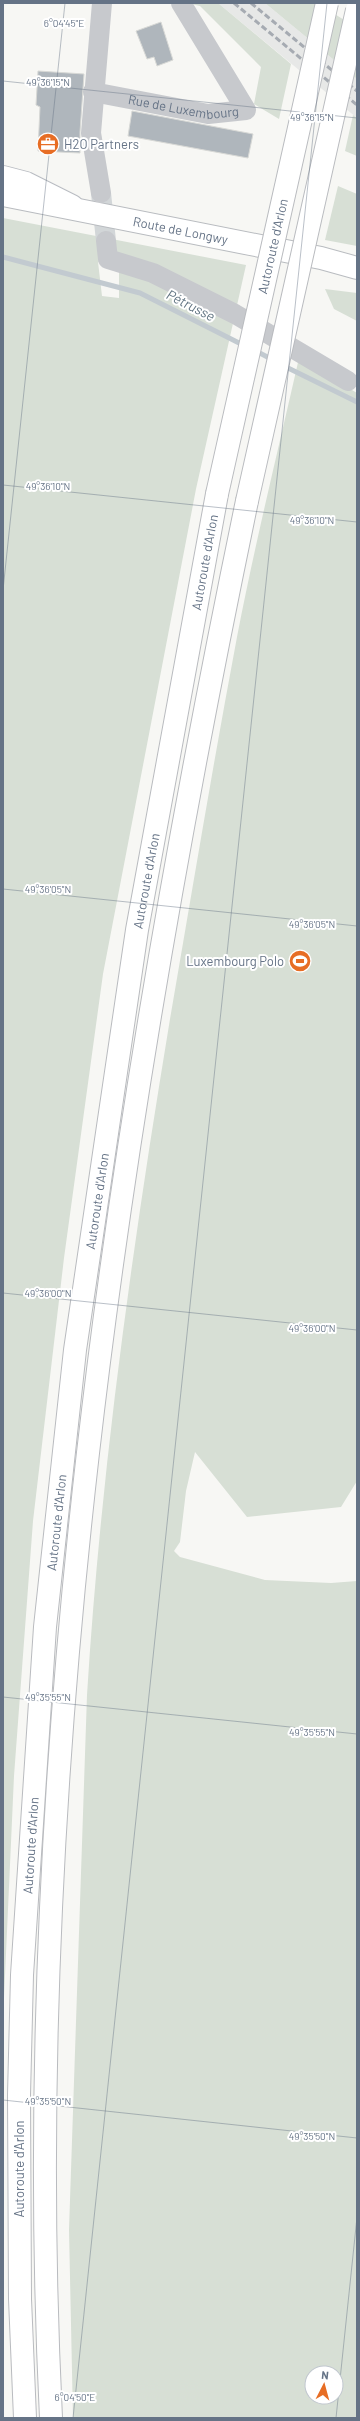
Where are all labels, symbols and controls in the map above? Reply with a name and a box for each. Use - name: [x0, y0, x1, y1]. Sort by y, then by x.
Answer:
- text: 6°04'45"E: [44, 17, 84, 29]
- text: 49°36'15"N: [26, 76, 70, 88]
- street label: Rue de Luxembourg: [127, 91, 239, 122]
- text: 49°36'15"N: [290, 111, 334, 123]
- office icon: H2O Partners: [35, 131, 61, 157]
- place label: H2O Partners: [64, 136, 139, 152]
- street label: Autoroute d'Arlon: [254, 197, 291, 295]
- street label: Route de Longwy: [132, 213, 229, 247]
- water label: Pétrusse: [164, 286, 218, 324]
- text: 49°36'10"N: [26, 480, 70, 492]
- street label: Autoroute d'Arlon: [188, 513, 221, 611]
- text: 49°36'10"N: [290, 514, 334, 526]
- street label: Autoroute d'Arlon: [129, 832, 163, 930]
- text: 49°36'05"N: [25, 883, 71, 895]
- text: 49°36'05"N: [289, 918, 335, 930]
- sports icon: Luxembourg Polo: [287, 948, 313, 974]
- place label: Luxembourg Polo: [186, 953, 284, 969]
- street label: Autoroute d'Arlon: [82, 1152, 112, 1250]
- text: 49°36'00"N: [25, 1287, 71, 1299]
- text: 49°36'00"N: [289, 1322, 335, 1334]
- street label: Autoroute d'Arlon: [43, 1473, 69, 1572]
- text: 49°35'55"N: [25, 1691, 71, 1703]
- text: 49°35'55"N: [289, 1726, 335, 1738]
- street label: Autoroute d'Arlon: [19, 1796, 42, 1894]
- text: 49°35'50"N: [25, 2095, 71, 2107]
- street label: Autoroute d'Arlon: [11, 2120, 27, 2218]
- text: 49°35'50"N: [289, 2130, 335, 2142]
- north arrow: [304, 2365, 344, 2405]
- text: N: [321, 2368, 329, 2381]
- text: 6°04'50"E: [55, 2391, 95, 2403]

